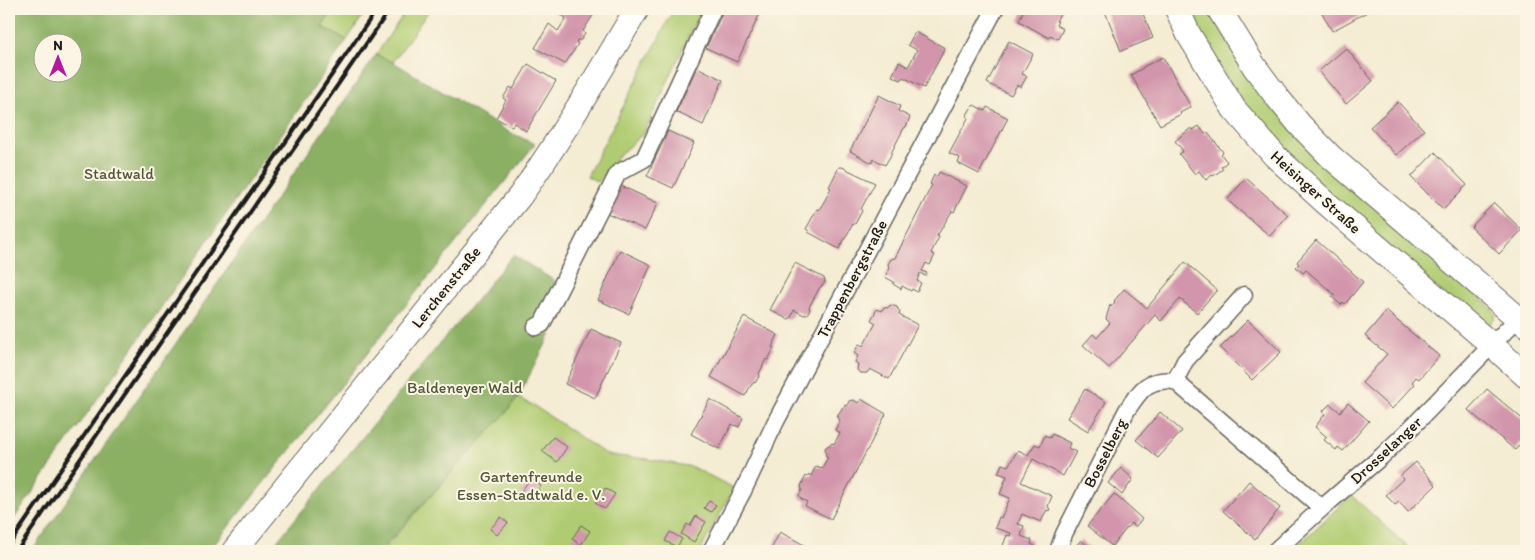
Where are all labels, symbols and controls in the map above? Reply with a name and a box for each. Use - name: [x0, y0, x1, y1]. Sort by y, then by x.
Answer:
- north arrow: [32, 32, 82, 82]
- text: N: [53, 37, 63, 54]
- street label: Heisinger Straße: [1267, 146, 1365, 238]
- park label: Stadtwald: [84, 164, 154, 183]
- street label: Trappenbergstraße: [813, 217, 891, 341]
- street label: Lerchenstraße: [407, 242, 485, 332]
- park label: Baldeneyer Wald: [407, 378, 523, 397]
- street label: Drosselanger: [1346, 412, 1426, 488]
- street label: Bosselberg: [1079, 414, 1131, 491]
- park label: Gartenfreunde Essen-Stadtwald e. V.: [457, 467, 605, 504]

